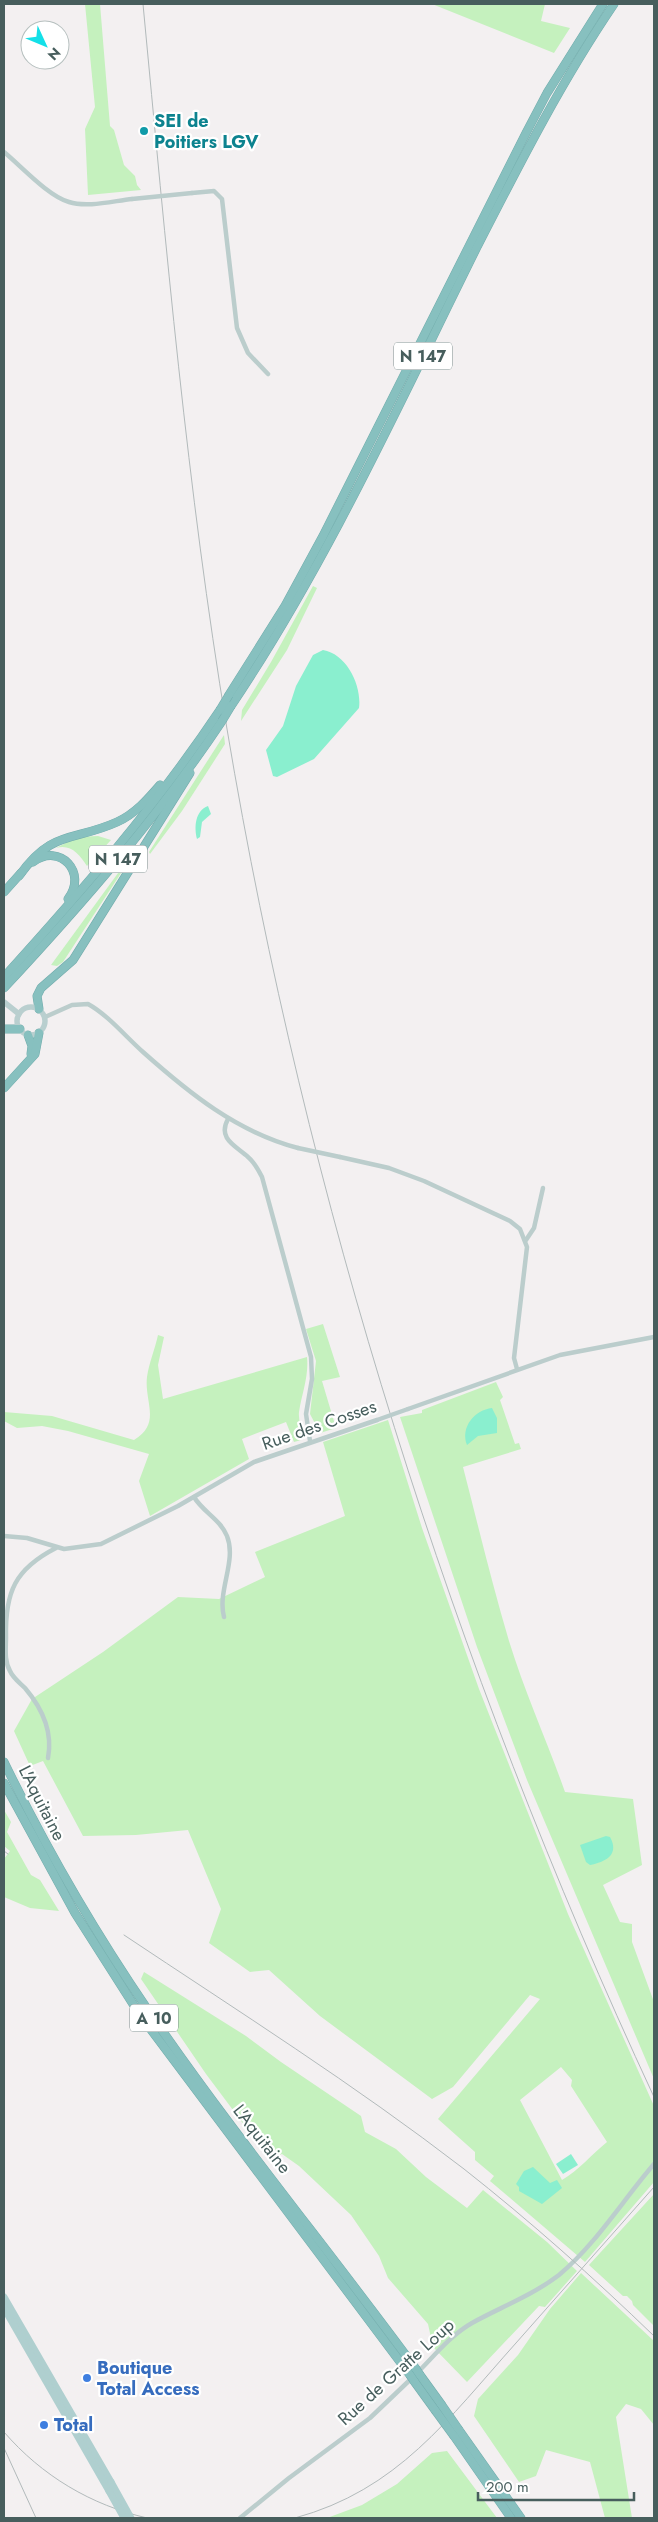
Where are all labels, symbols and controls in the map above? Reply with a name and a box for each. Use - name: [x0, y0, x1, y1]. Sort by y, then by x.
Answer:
- north arrow: [20, 20, 70, 70]
- text: N: [43, 43, 65, 65]
- place label: SEI de Poitiers LGV: [154, 108, 259, 155]
- marker: SEI de Poitiers LGV: [138, 125, 150, 137]
- road number: N 147: [394, 342, 452, 370]
- road number: N 147: [89, 846, 147, 872]
- street label: Rue des Cosses: [258, 1393, 380, 1457]
- street label: L'Aquitaine: [12, 1761, 72, 1845]
- road number: A 10: [130, 2005, 178, 2032]
- street label: L'Aquitaine: [227, 2099, 297, 2179]
- street label: Rue de Gratte Loup: [332, 2313, 460, 2431]
- place label: Boutique Total Access: [97, 2355, 199, 2402]
- marker: Boutique Total Access: [81, 2372, 93, 2384]
- place label: Total: [54, 2412, 93, 2438]
- marker: Total: [38, 2419, 50, 2431]
- scale bar: [478, 2470, 634, 2502]
- text: 200 m: [486, 2476, 529, 2498]

